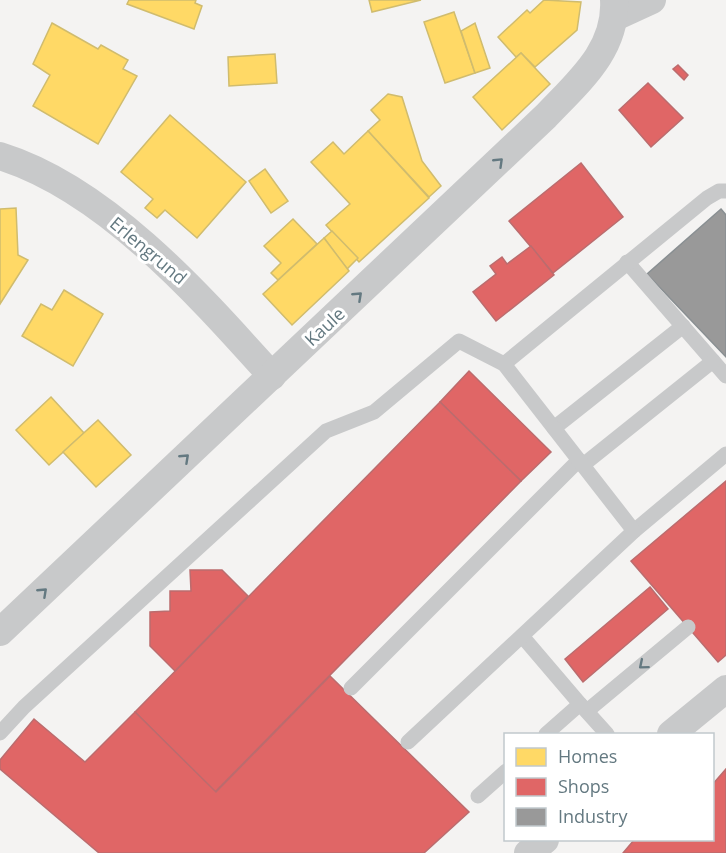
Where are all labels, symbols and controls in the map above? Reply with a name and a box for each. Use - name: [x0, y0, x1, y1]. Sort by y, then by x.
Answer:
- one-way arrow: [493, 158, 503, 169]
- street label: Erlengrund: [105, 211, 192, 289]
- one-way arrow: [351, 292, 361, 303]
- street label: Kaule: [299, 302, 350, 351]
- one-way arrow: [177, 455, 188, 466]
- one-way arrow: [36, 588, 46, 599]
- one-way arrow: [639, 658, 650, 669]
- legend: [504, 733, 714, 841]
- text: Homes: [558, 744, 617, 768]
- text: Shops: [558, 774, 609, 798]
- text: Industry: [558, 804, 628, 828]

